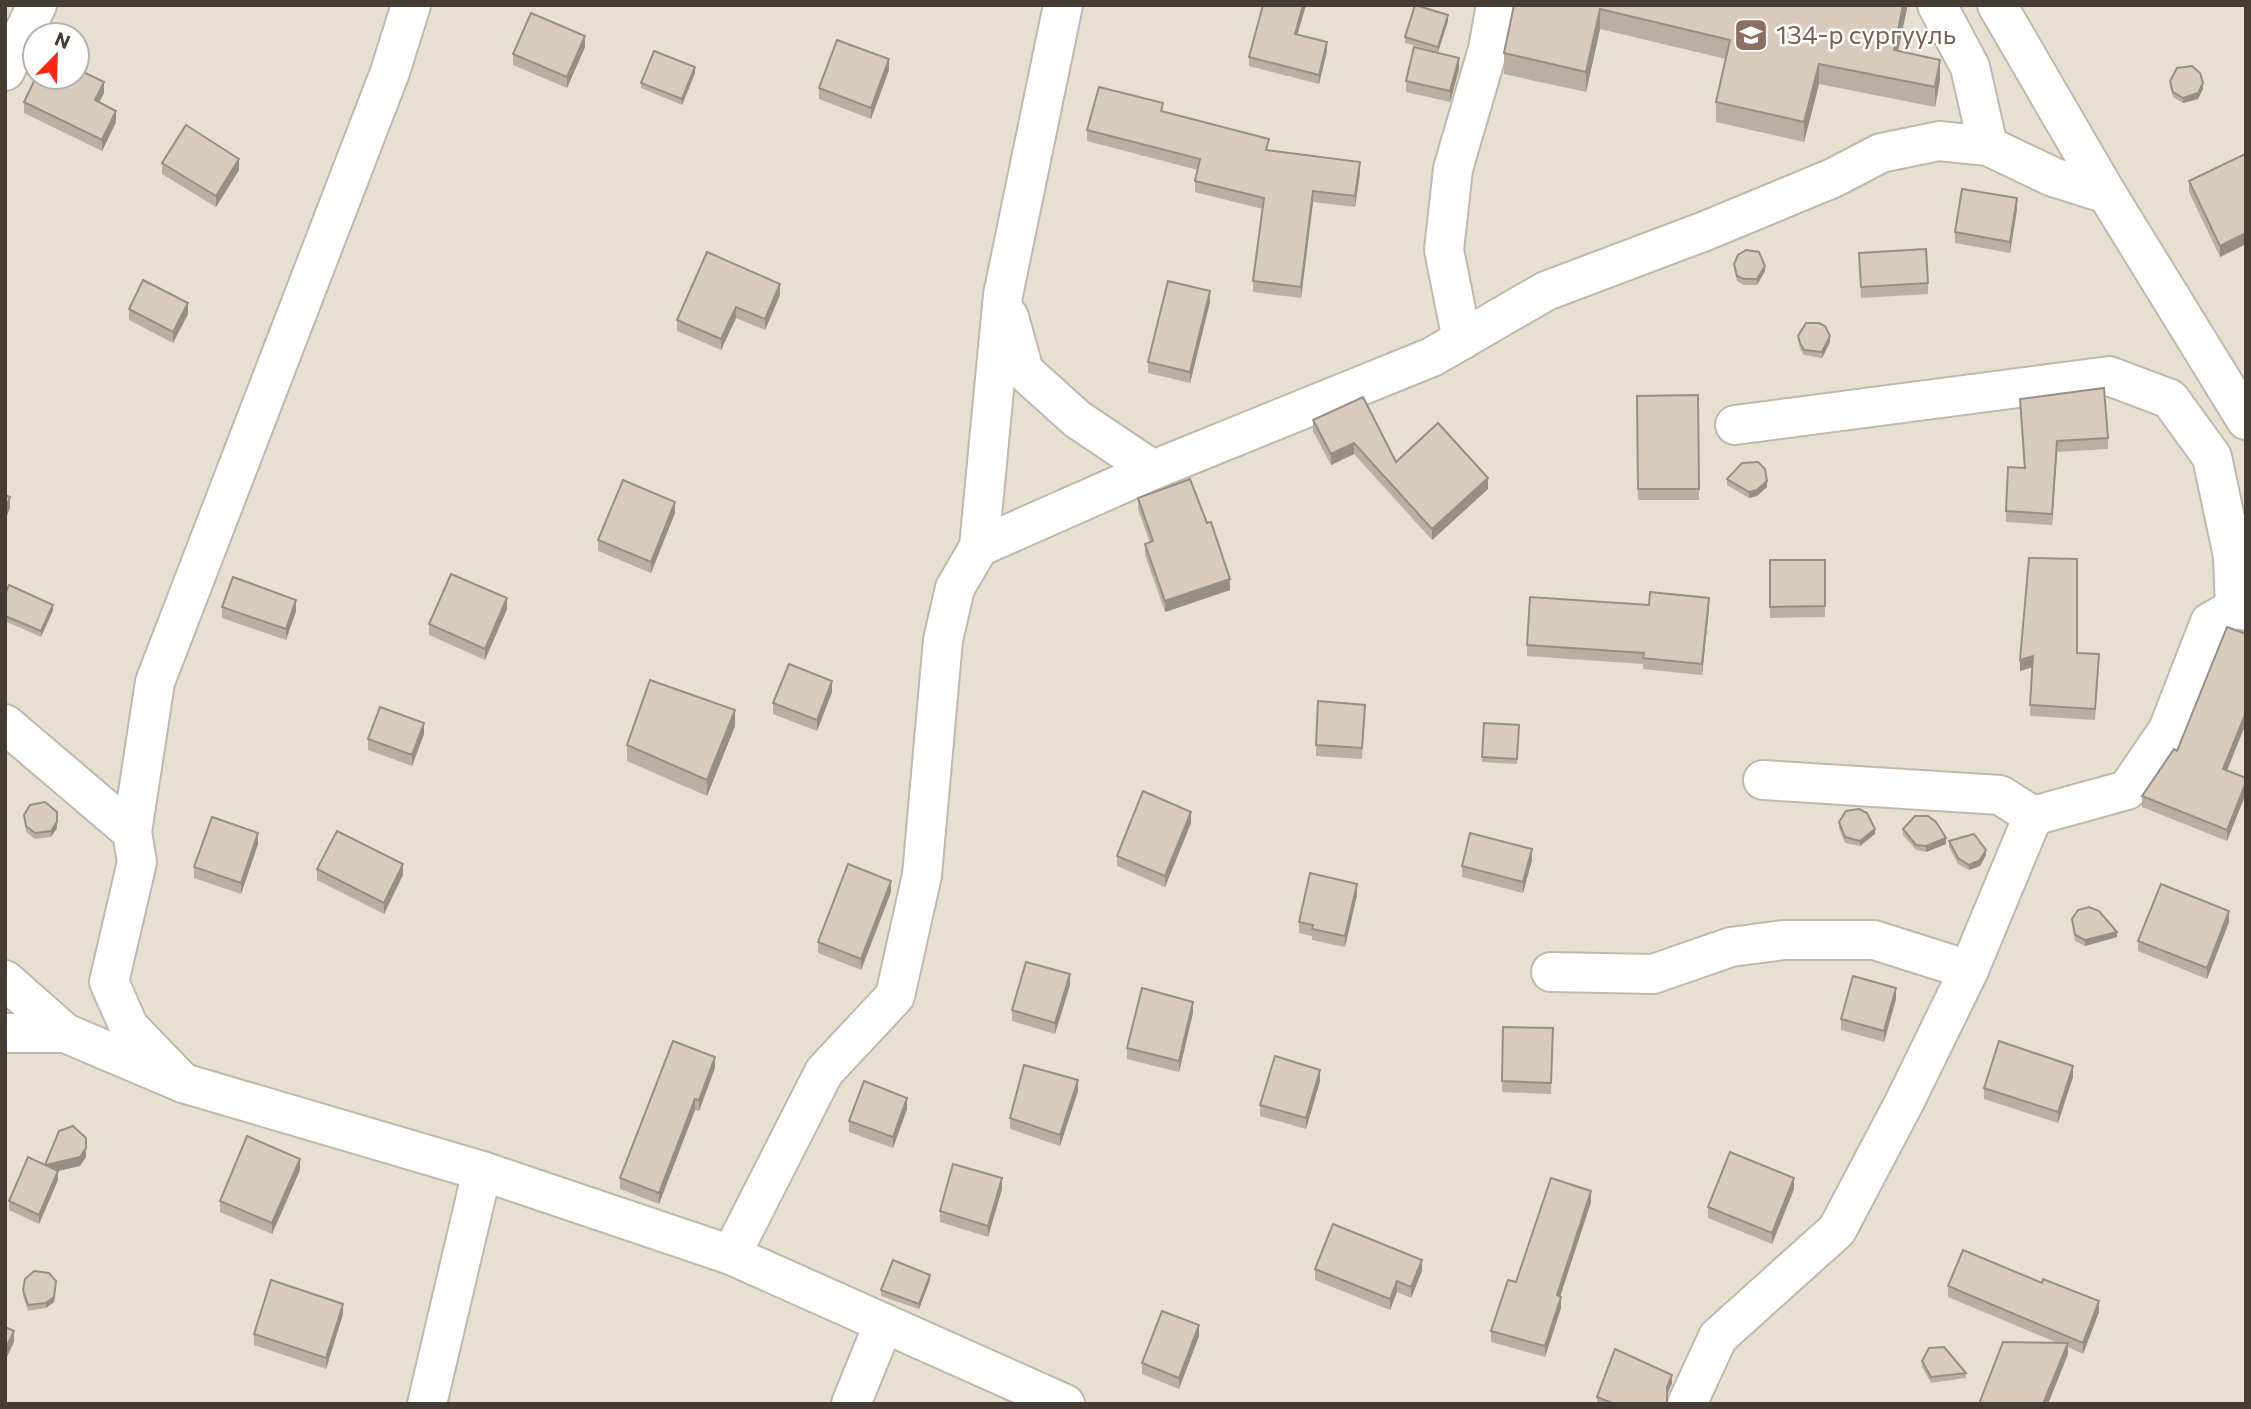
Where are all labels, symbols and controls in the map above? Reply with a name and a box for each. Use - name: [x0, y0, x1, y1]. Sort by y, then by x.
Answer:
- school or university icon: 134-р сургууль: [1732, 16, 1770, 54]
- place label: 134-р сургууль: [1776, 18, 1956, 49]
- north arrow: [21, 21, 91, 91]
- text: N: [52, 27, 74, 53]

